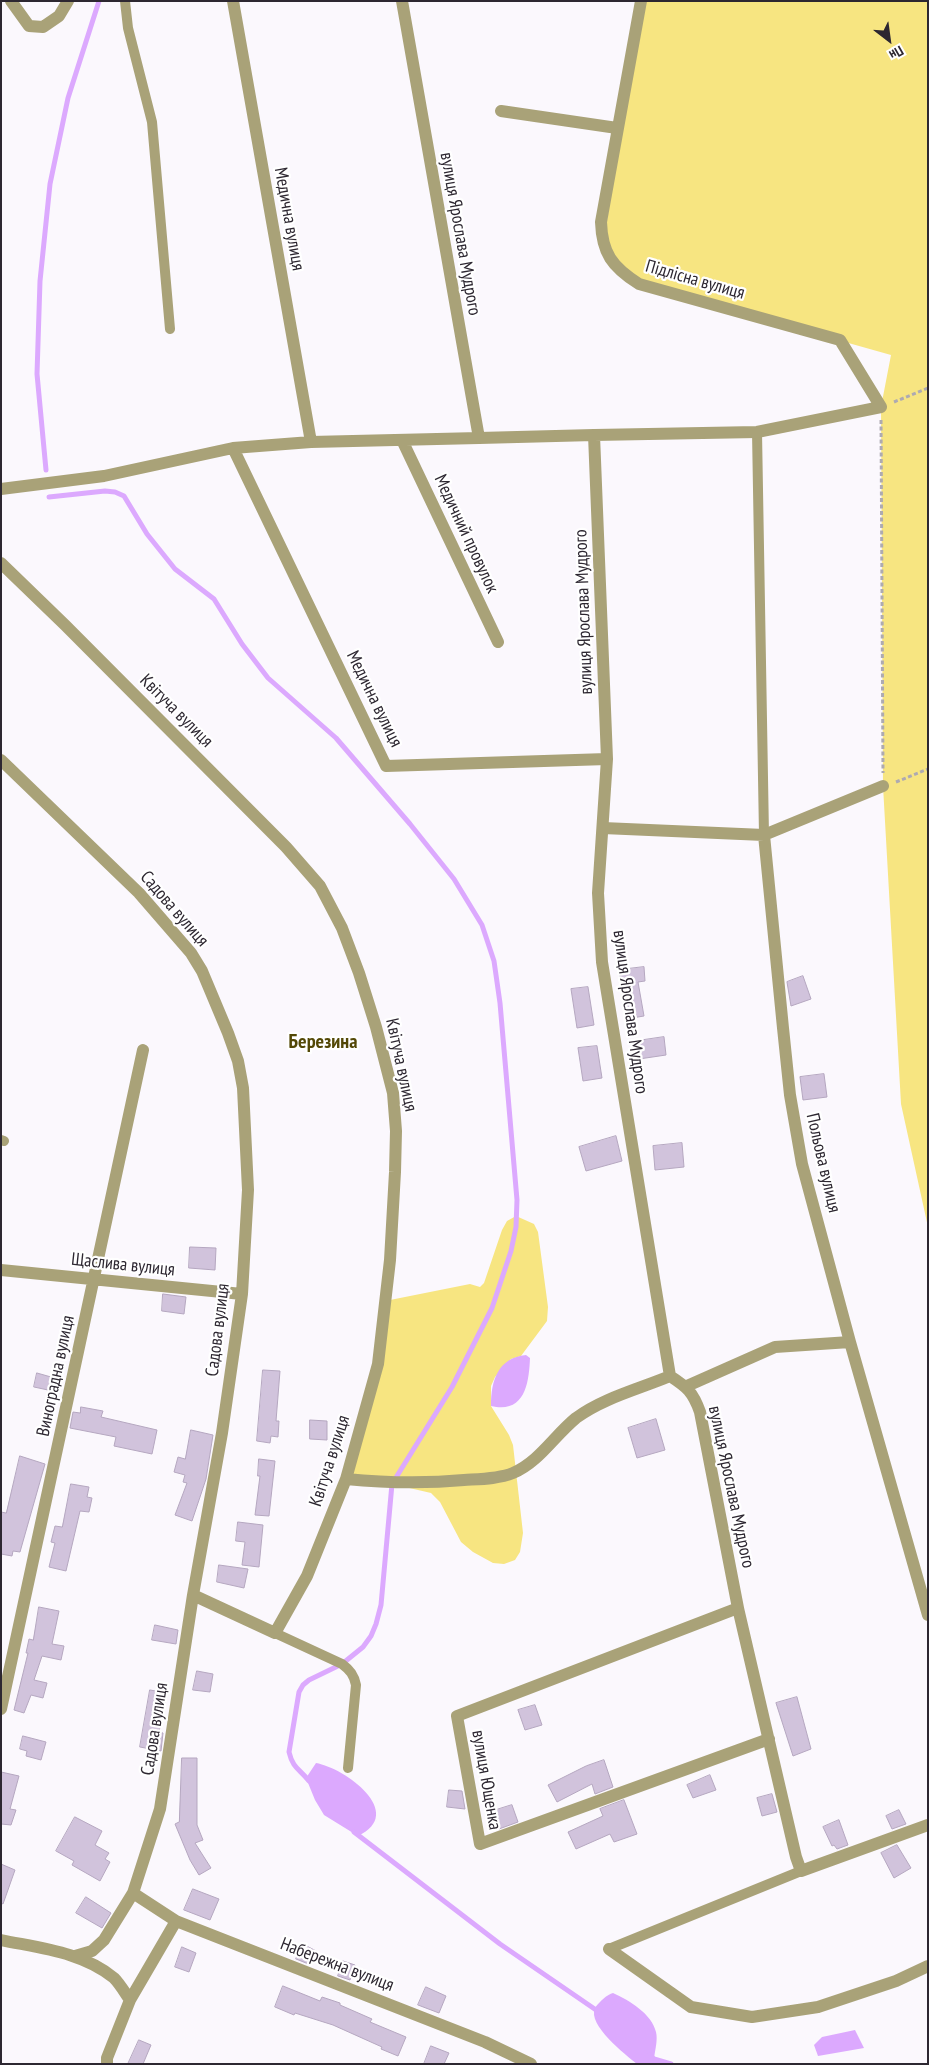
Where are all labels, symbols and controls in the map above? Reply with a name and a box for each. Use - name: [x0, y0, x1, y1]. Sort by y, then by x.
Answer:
- north arrow: [864, 15, 914, 65]
- text: Пн: [886, 42, 907, 64]
- street label: вулиця Ярослава Мудрого: [435, 151, 485, 317]
- street label: Медична вулиця: [269, 166, 309, 272]
- street label: Підлісна вулиця: [643, 256, 747, 304]
- street label: Медичний провулок: [429, 471, 503, 597]
- street label: вулиця Ярослава Мудрого: [570, 529, 598, 695]
- street label: Медична вулиця: [341, 647, 407, 751]
- street label: Квітуча вулиця: [135, 670, 217, 752]
- street label: Садова вулиця: [135, 867, 213, 951]
- street label: вулиця Ярослава Мудрого: [608, 929, 652, 1095]
- street label: Квітуча вулиця: [381, 1016, 421, 1114]
- district label: Березина: [289, 1030, 357, 1054]
- street label: Польова вулиця: [801, 1111, 845, 1215]
- street label: Щаслива вулиця: [70, 1249, 176, 1281]
- street label: Садова вулиця: [202, 1282, 234, 1378]
- street label: Виноградна вулиця: [33, 1314, 79, 1438]
- street label: вулиця Ярослава Мудрого: [703, 1404, 759, 1570]
- street label: Квітуча вулиця: [305, 1413, 355, 1509]
- street label: Садова вулиця: [137, 1681, 173, 1777]
- street label: вулиця Ющенка: [467, 1728, 505, 1832]
- street label: Набережна вулиця: [277, 1933, 397, 1997]

